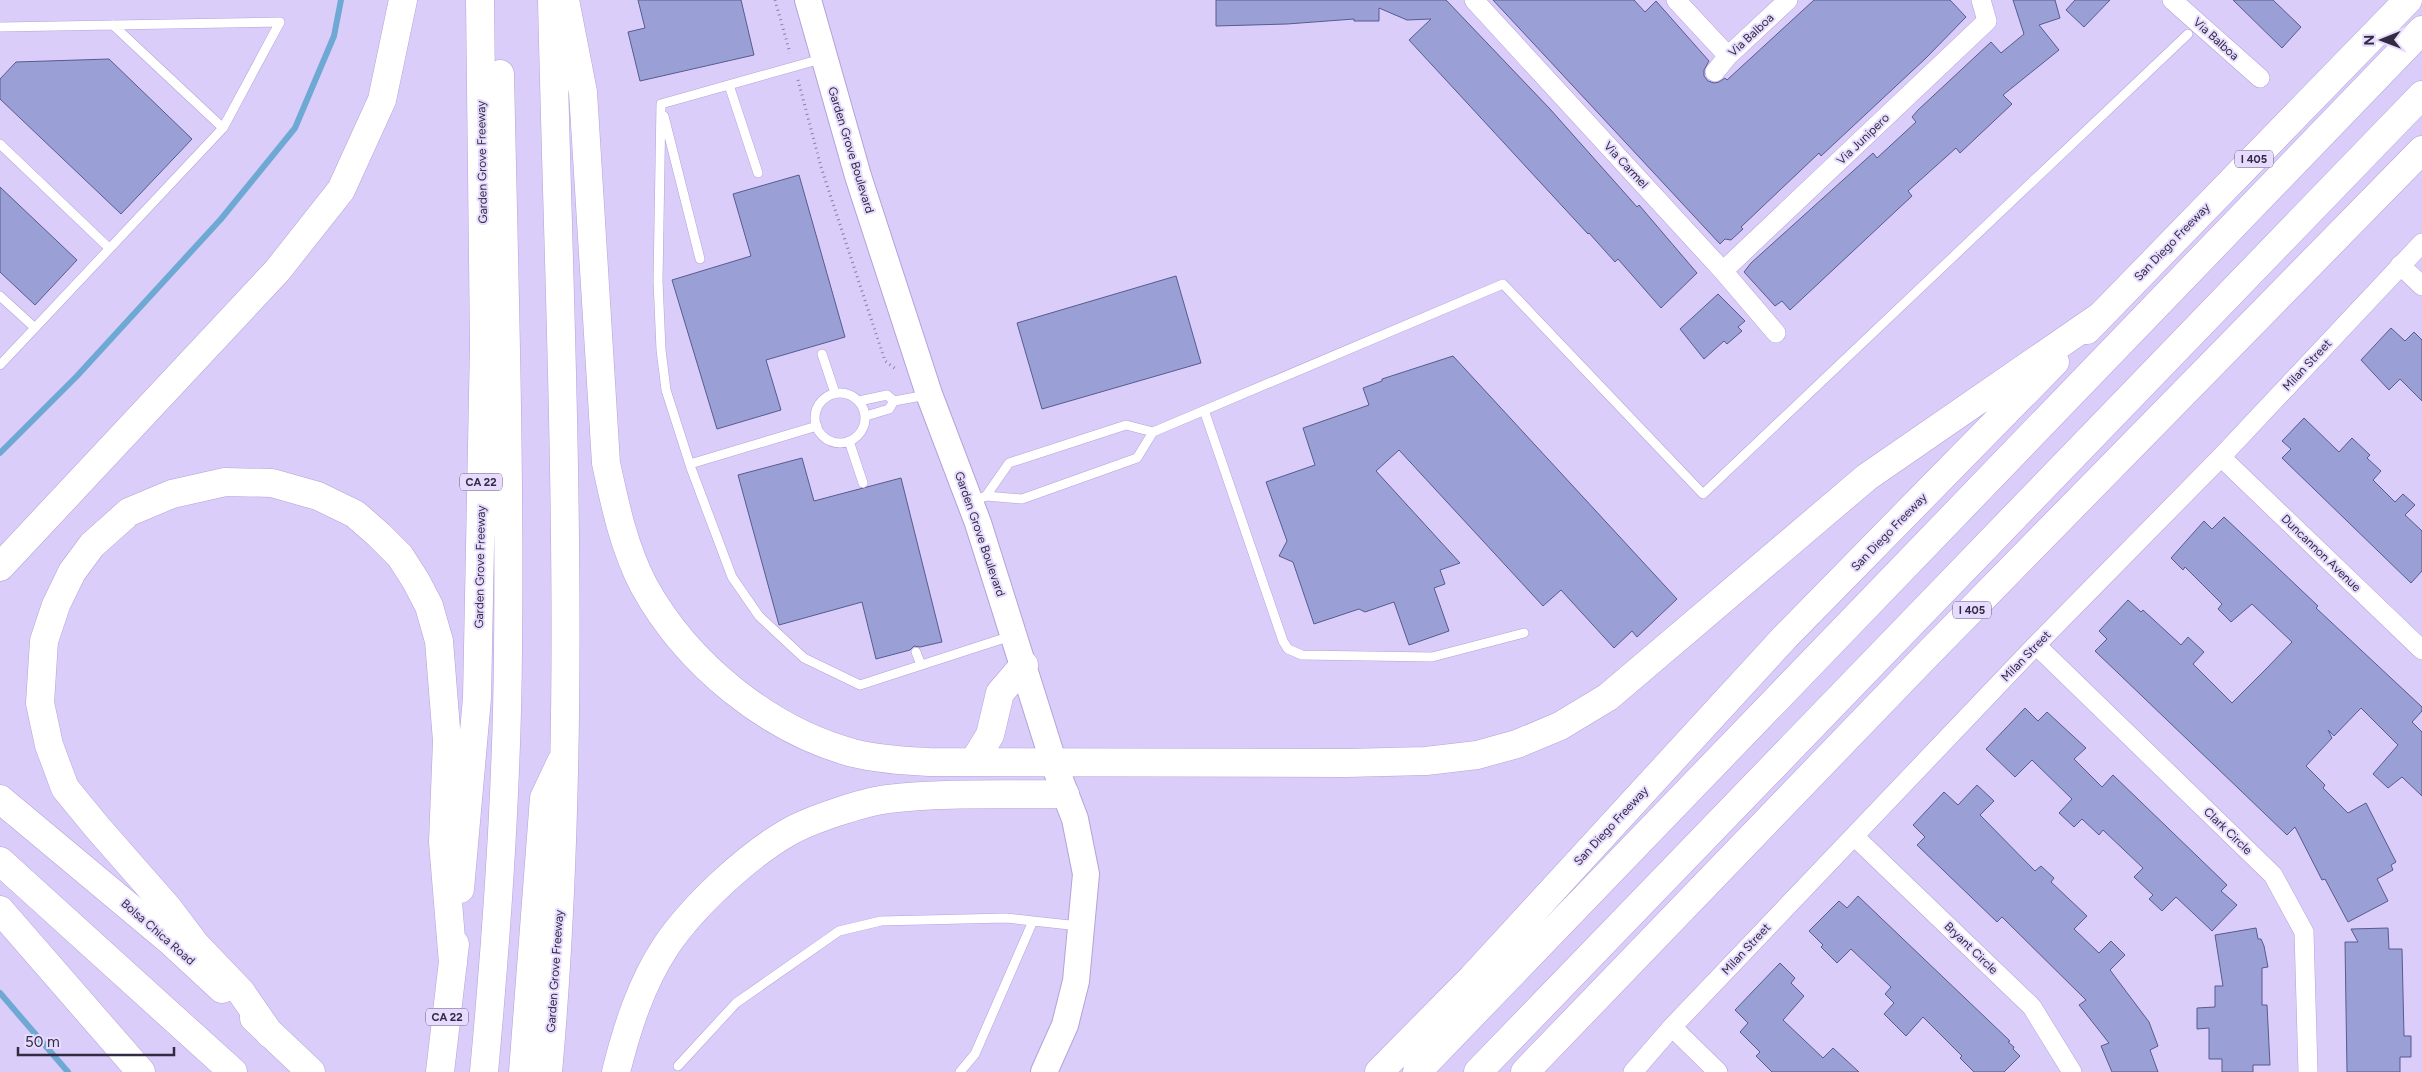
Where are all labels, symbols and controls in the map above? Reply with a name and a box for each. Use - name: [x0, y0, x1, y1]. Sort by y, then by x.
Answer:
- street label: Via Balboa: [1726, 11, 1776, 59]
- street label: Via Balboa: [2190, 15, 2242, 63]
- north arrow: [2357, 15, 2407, 65]
- text: N: [2361, 35, 2378, 46]
- street label: Garden Grove Boulevard: [825, 85, 877, 215]
- street label: Garden Grove Freeway: [474, 100, 490, 224]
- street label: Via Junipero: [1834, 111, 1892, 167]
- street label: Via Carmel: [1601, 139, 1651, 191]
- road number: I 405: [2235, 150, 2273, 168]
- street label: San Diego Freeway: [2131, 200, 2213, 284]
- street label: Milan Street: [2280, 336, 2335, 394]
- street label: Garden Grove Boulevard: [952, 470, 1008, 598]
- road number: CA 22: [460, 474, 502, 491]
- street label: San Diego Freeway: [1848, 490, 1930, 574]
- street label: Garden Grove Freeway: [472, 505, 488, 629]
- street label: Duncannon Avenue: [2278, 512, 2364, 595]
- road number: I 405: [1953, 602, 1991, 618]
- street label: Milan Street: [1998, 627, 2054, 684]
- street label: San Diego Freeway: [1571, 783, 1652, 868]
- street label: Clark Circle: [2201, 805, 2255, 858]
- street label: Bolsa Chica Road: [118, 896, 198, 968]
- street label: Garden Grove Freeway: [544, 908, 566, 1033]
- street label: Bryant Circle: [1941, 919, 2001, 977]
- street label: Milan Street: [1719, 920, 1774, 978]
- road number: CA 22: [426, 1009, 468, 1026]
- scale bar: [18, 1024, 174, 1056]
- text: 50 m: [25, 1033, 60, 1051]

